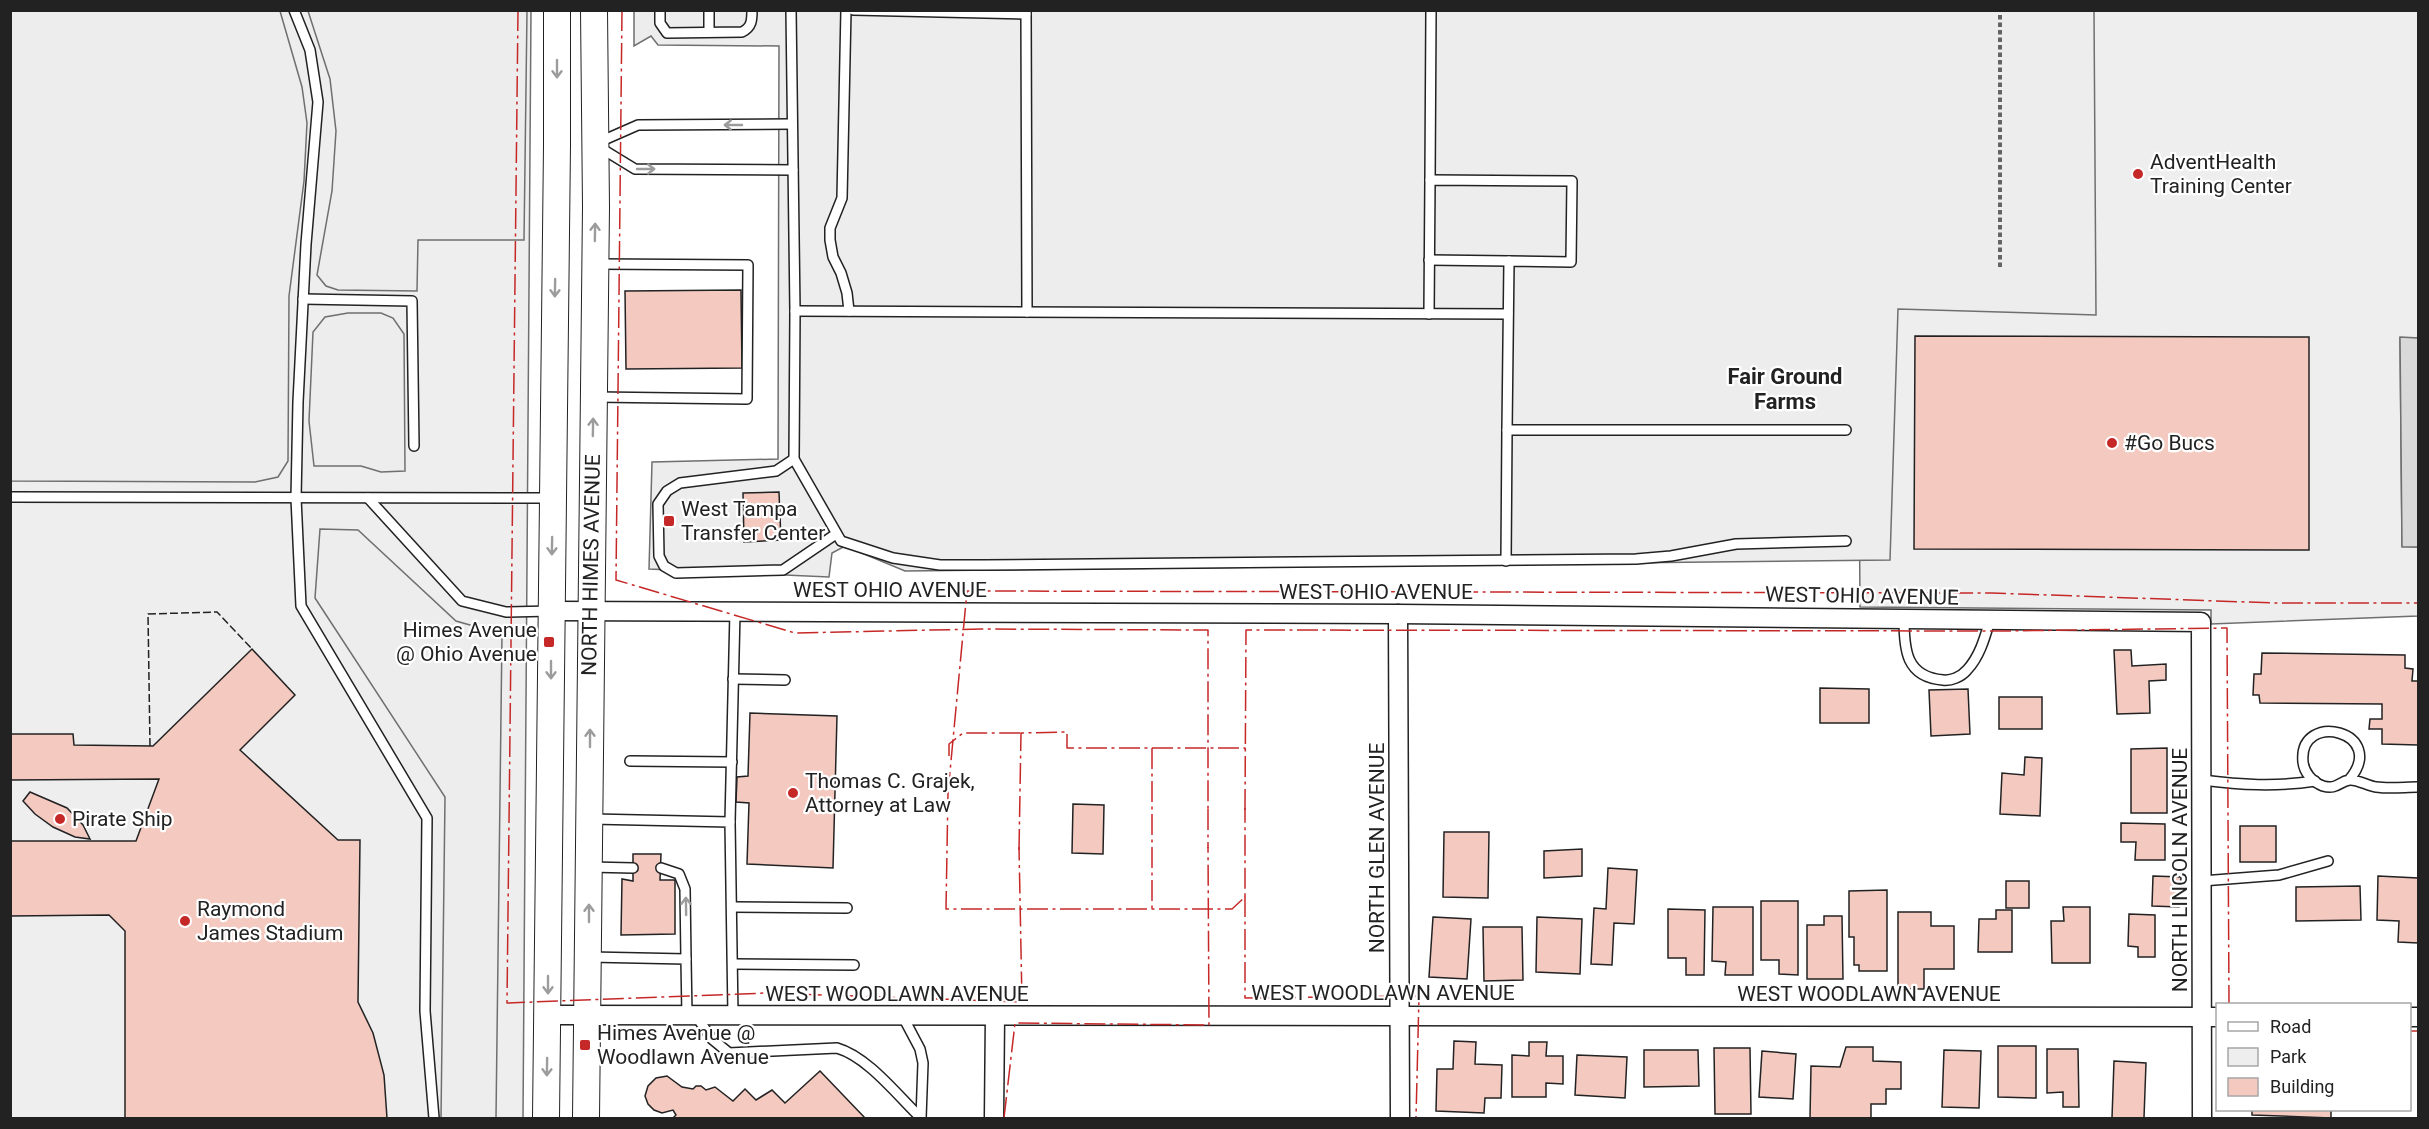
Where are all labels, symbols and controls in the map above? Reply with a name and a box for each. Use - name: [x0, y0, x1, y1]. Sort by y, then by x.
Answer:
- one-way arrow: [551, 58, 563, 78]
- one-way arrow: [724, 119, 744, 131]
- place label: AdventHealth Training Center: [2150, 150, 2292, 198]
- one-way arrow: [635, 163, 655, 175]
- marker: AdventHealth Training Center: [2131, 167, 2145, 181]
- one-way arrow: [590, 223, 601, 243]
- one-way arrow: [549, 277, 561, 297]
- district label: Fair Ground Farms: [1727, 364, 1843, 414]
- one-way arrow: [587, 417, 599, 437]
- place label: #Go Bucs: [2124, 431, 2215, 455]
- marker: #Go Bucs: [2105, 436, 2119, 450]
- street label: NORTH HIMES AVENUE: [577, 454, 605, 676]
- place label: West Tampa Transfer Center: [681, 497, 825, 545]
- marker: West Tampa Transfer Center: [662, 514, 676, 528]
- one-way arrow: [546, 535, 558, 555]
- street label: WEST OHIO AVENUE: [793, 578, 987, 602]
- street label: WEST OHIO AVENUE: [1279, 580, 1473, 604]
- street label: WEST OHIO AVENUE: [1765, 582, 1959, 610]
- place label: Himes Avenue @ Ohio Avenue: [396, 618, 537, 666]
- marker: Himes Avenue @ Ohio Avenue: [542, 635, 556, 649]
- one-way arrow: [545, 659, 556, 679]
- one-way arrow: [584, 728, 596, 748]
- street label: NORTH GLEN AVENUE: [1365, 743, 1389, 953]
- street label: NORTH LINCOLN AVENUE: [2168, 748, 2192, 992]
- place label: Thomas C. Grajek, Attorney at Law: [805, 769, 975, 817]
- marker: Thomas C. Grajek, Attorney at Law: [786, 786, 800, 800]
- place label: Pirate Ship: [72, 807, 173, 831]
- marker: Pirate Ship: [53, 812, 67, 826]
- place label: Raymond James Stadium: [197, 897, 343, 945]
- one-way arrow: [680, 897, 691, 917]
- one-way arrow: [583, 904, 595, 924]
- marker: Raymond James Stadium: [178, 914, 192, 928]
- one-way arrow: [542, 974, 554, 994]
- street label: WEST WOODLAWN AVENUE: [1251, 981, 1515, 1005]
- street label: WEST WOODLAWN AVENUE: [765, 982, 1029, 1006]
- street label: WEST WOODLAWN AVENUE: [1737, 982, 2001, 1006]
- legend: [2216, 1003, 2411, 1111]
- text: Road: [2270, 1016, 2311, 1037]
- place label: Himes Avenue @ Woodlawn Avenue: [597, 1021, 769, 1069]
- marker: Himes Avenue @ Woodlawn Avenue: [578, 1038, 592, 1052]
- text: Park: [2270, 1046, 2307, 1067]
- one-way arrow: [541, 1056, 553, 1076]
- text: Building: [2270, 1076, 2334, 1097]

